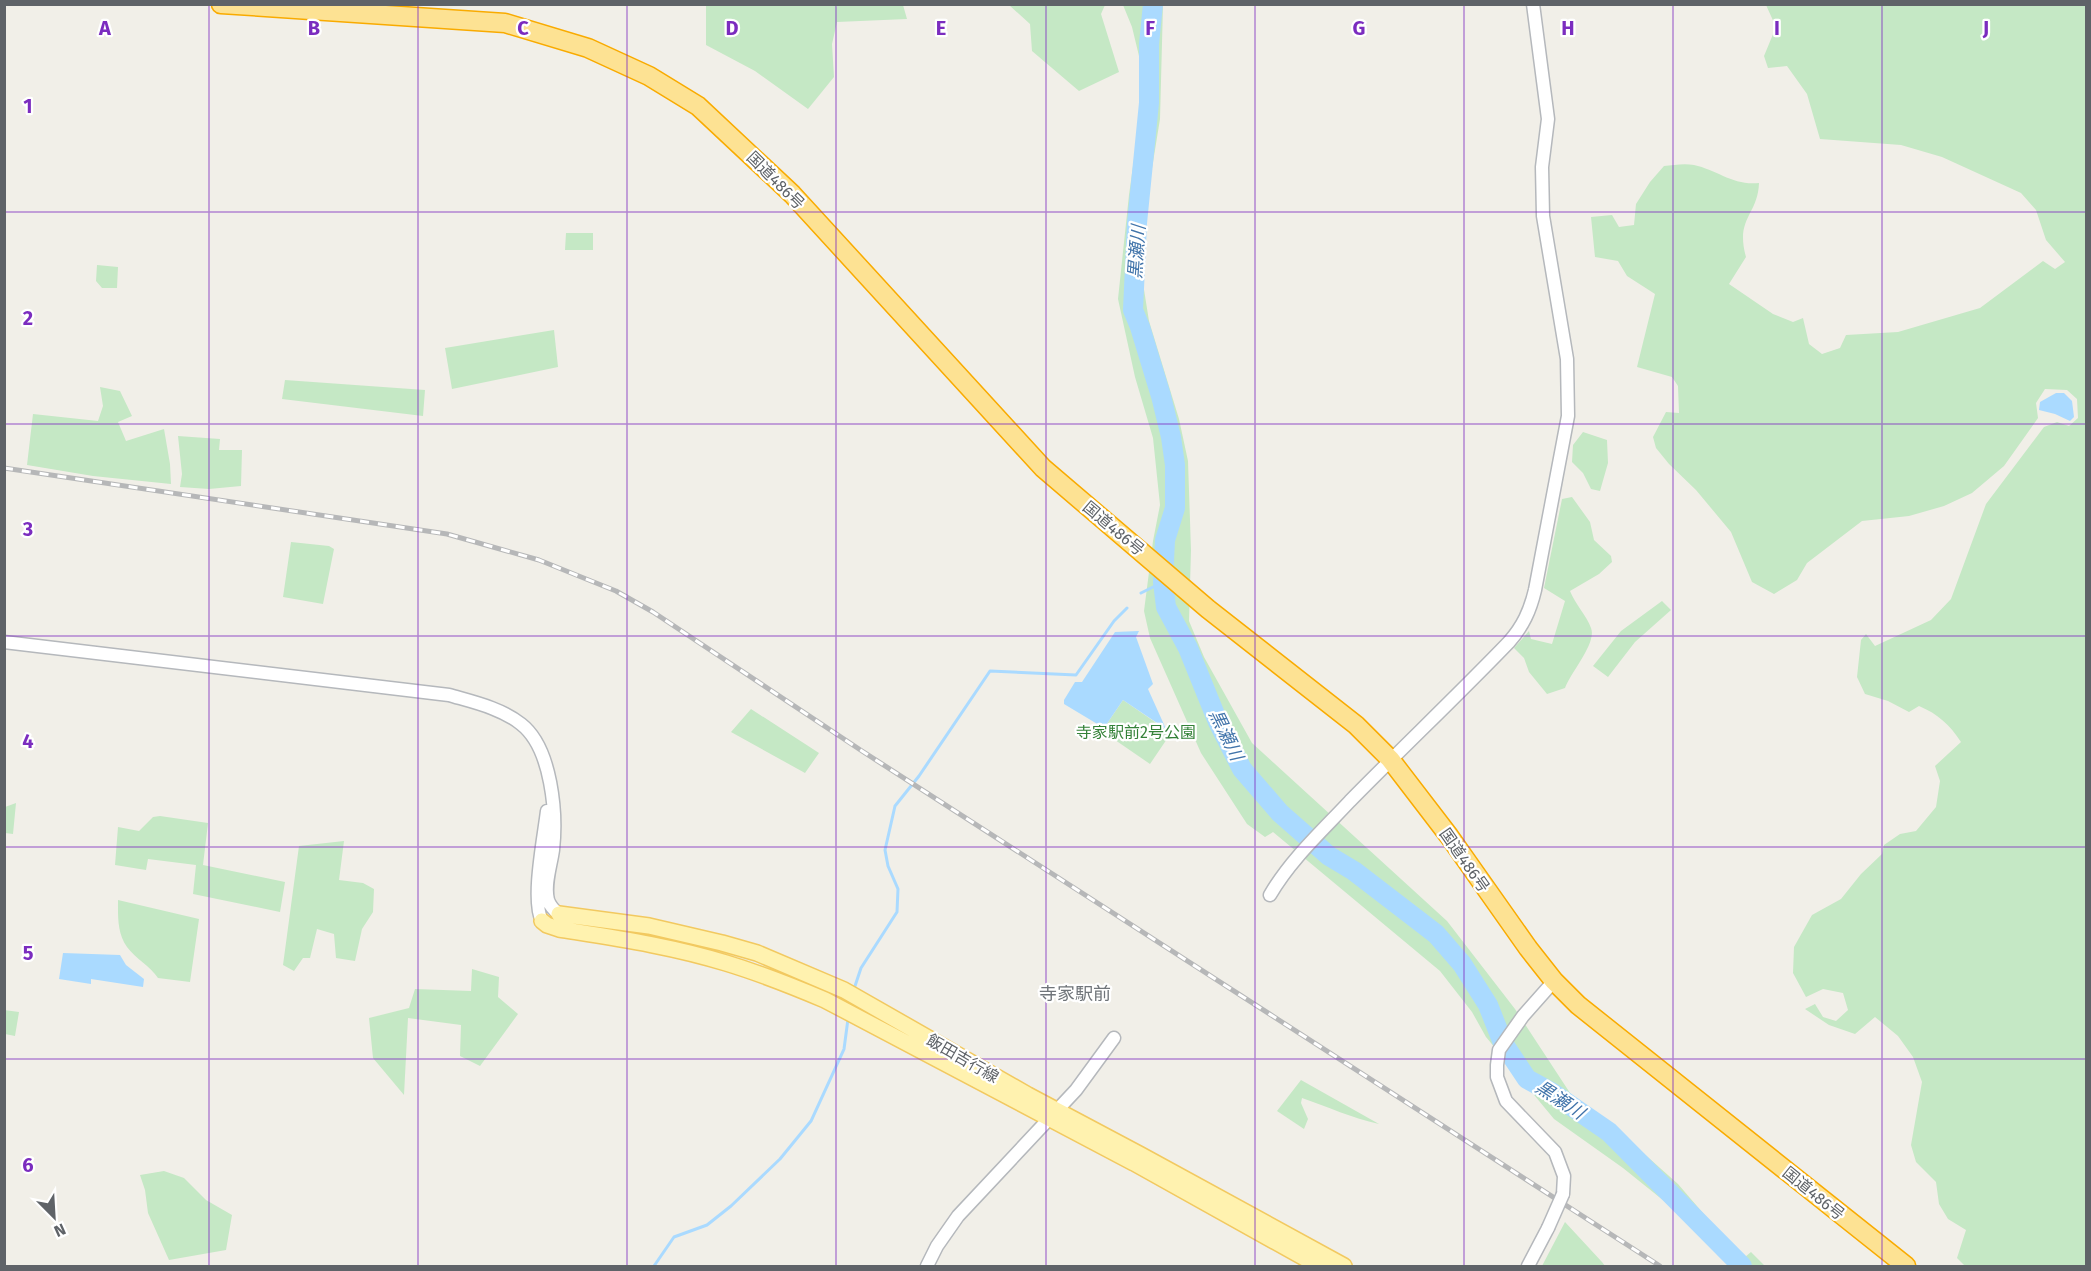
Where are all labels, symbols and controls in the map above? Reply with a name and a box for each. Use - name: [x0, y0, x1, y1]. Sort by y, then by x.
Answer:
- text: A: [98, 16, 112, 40]
- text: B: [308, 16, 320, 40]
- text: C: [517, 16, 529, 40]
- text: D: [725, 16, 739, 40]
- text: E: [936, 16, 946, 40]
- text: F: [1145, 16, 1155, 40]
- text: G: [1353, 16, 1365, 40]
- text: H: [1561, 16, 1575, 40]
- text: I: [1774, 16, 1780, 40]
- text: J: [1982, 16, 1989, 40]
- text: 1: [23, 94, 33, 118]
- street label: 国道486号: [743, 148, 808, 213]
- water label: 黒瀬川: [1124, 222, 1150, 280]
- text: 2: [23, 306, 33, 330]
- street label: 国道486号: [1079, 497, 1148, 559]
- text: 3: [22, 517, 33, 541]
- water label: 黒瀬川: [1204, 706, 1249, 766]
- park label: 寺家駅前2号公園: [1076, 723, 1196, 742]
- text: 4: [22, 729, 34, 753]
- street label: 国道486号: [1436, 825, 1494, 896]
- text: 5: [23, 941, 34, 965]
- district label: 寺家駅前: [1039, 983, 1111, 1005]
- street label: 飯田吉行線: [923, 1030, 1002, 1087]
- water label: 黒瀬川: [1531, 1076, 1590, 1125]
- text: 6: [22, 1153, 34, 1177]
- street label: 国道486号: [1779, 1163, 1848, 1224]
- north arrow: [24, 1187, 84, 1247]
- text: N: [51, 1219, 69, 1241]

